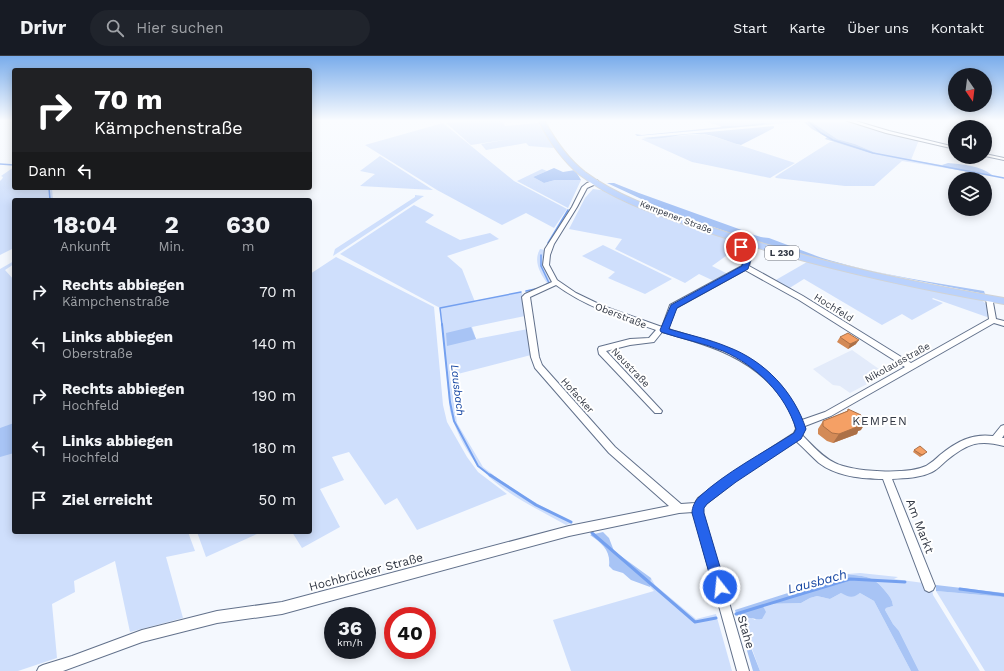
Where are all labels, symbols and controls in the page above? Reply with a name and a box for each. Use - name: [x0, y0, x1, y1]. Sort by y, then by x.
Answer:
- search box: [90, 10, 370, 46]
- text: Drivr: [20, 16, 66, 39]
- icon: search: [104, 17, 126, 39]
- text: Hier suchen: [136, 19, 223, 37]
- text: Start: [733, 20, 767, 36]
- text: Karte: [789, 20, 825, 36]
- text: Über uns: [847, 20, 909, 36]
- text: Kontakt: [931, 20, 984, 36]
- north arrow: [948, 68, 992, 112]
- map controls: [948, 68, 992, 216]
- text: 70 m: [94, 83, 163, 116]
- icon: right: [28, 84, 80, 136]
- text: Kämpchenstraße: [94, 117, 243, 138]
- button: sound: [948, 120, 992, 164]
- icon: left: [74, 160, 96, 182]
- text: Dann: [28, 162, 66, 180]
- button: layers: [948, 172, 992, 216]
- street label: Kempener Straße: [639, 199, 713, 235]
- text: 18:04: [53, 211, 117, 239]
- text: 2: [164, 211, 179, 239]
- text: 630: [226, 211, 271, 239]
- pin: [724, 230, 758, 264]
- icon: arrive: [730, 236, 752, 258]
- text: Ankunft: [60, 239, 110, 254]
- text: Min.: [159, 239, 185, 254]
- text: m: [242, 239, 254, 254]
- road number: L 230: [765, 246, 799, 260]
- text: Rechts abbiegen: [62, 276, 184, 294]
- icon: right: [28, 281, 50, 303]
- text: 70 m: [259, 283, 296, 301]
- street label: Hochfeld: [812, 291, 855, 324]
- text: Kämpchenstraße: [62, 294, 169, 309]
- street label: Oberstraße: [593, 301, 648, 330]
- text: Links abbiegen: [62, 328, 173, 346]
- icon: left: [28, 333, 50, 355]
- text: 140 m: [252, 335, 296, 353]
- street label: Nikolausstraße: [863, 340, 932, 385]
- street label: Neustraße: [609, 345, 652, 389]
- text: Oberstraße: [62, 346, 133, 361]
- water label: Lausbach: [448, 364, 467, 416]
- street label: Hofacker: [559, 376, 596, 415]
- text: Rechts abbiegen: [62, 380, 184, 398]
- icon: right: [28, 385, 50, 407]
- text: 190 m: [252, 387, 296, 405]
- text: Hochfeld: [62, 398, 119, 413]
- district label: KEMPEN: [852, 414, 908, 428]
- text: Links abbiegen: [62, 432, 173, 450]
- icon: left: [28, 437, 50, 459]
- text: 180 m: [252, 439, 296, 457]
- text: Hochfeld: [62, 450, 119, 465]
- icon: arrive: [28, 489, 50, 511]
- text: Ziel erreicht: [62, 491, 152, 509]
- text: 50 m: [259, 491, 296, 509]
- street label: Am Markt: [903, 497, 937, 555]
- street label: Hochbrücker Straße: [307, 550, 425, 594]
- position arrow: [699, 566, 741, 608]
- water label: Lausbach: [786, 566, 849, 597]
- speed limit sign: 40: [384, 607, 436, 659]
- street label: Stahe: [735, 614, 757, 650]
- text: 36: [338, 616, 362, 640]
- text: km/h: [337, 637, 363, 648]

